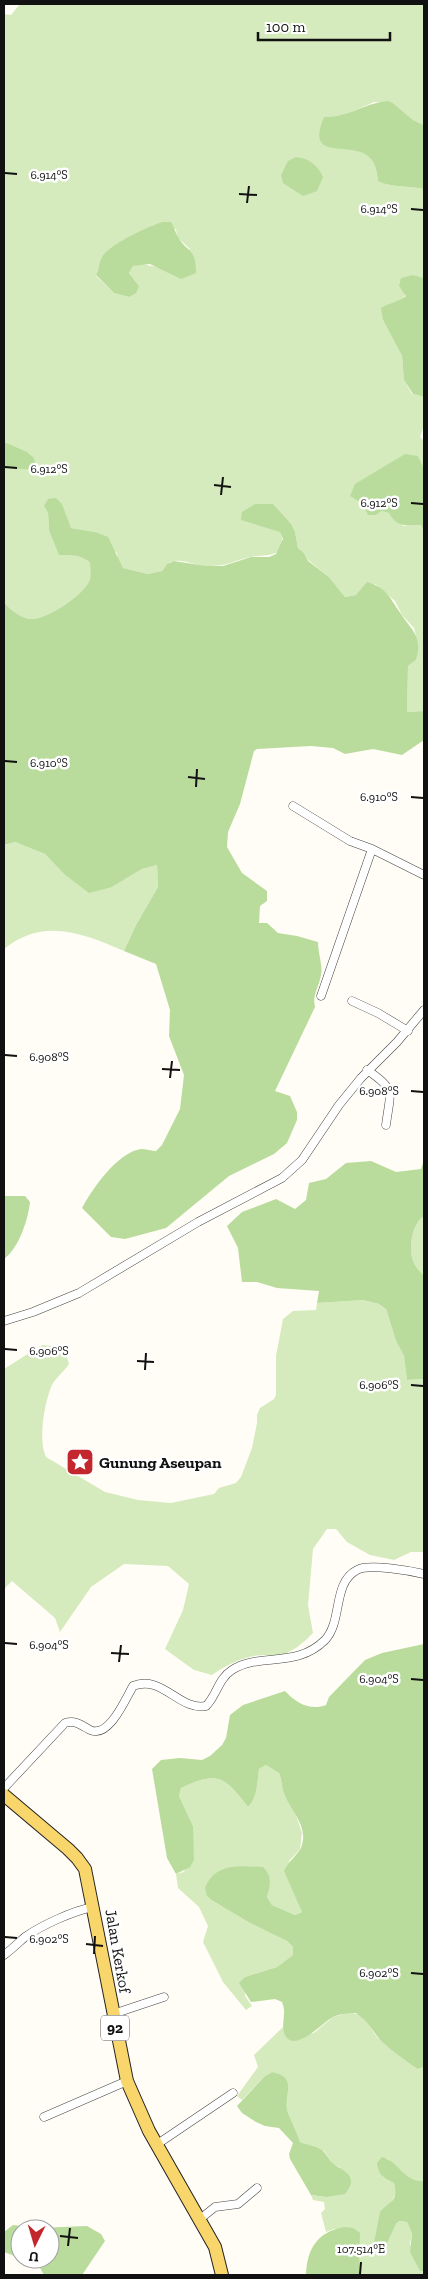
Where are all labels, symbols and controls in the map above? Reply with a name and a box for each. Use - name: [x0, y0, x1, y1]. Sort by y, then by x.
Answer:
- scale bar: [258, 10, 390, 42]
- text: 100 m: [266, 18, 305, 36]
- text: 6.914°S: [30, 168, 68, 182]
- text: 6.914°S: [360, 202, 398, 216]
- text: 6.912°S: [30, 462, 68, 476]
- text: 6.912°S: [360, 496, 398, 510]
- text: 6.910°S: [30, 756, 68, 770]
- text: 6.910°S: [360, 790, 398, 804]
- text: 6.908°S: [29, 1050, 69, 1064]
- text: 6.908°S: [359, 1084, 399, 1098]
- text: 6.906°S: [29, 1344, 69, 1358]
- text: 6.906°S: [359, 1378, 399, 1392]
- place icon: Gunung Aseupan: [65, 1447, 95, 1477]
- place label: Gunung Aseupan: [99, 1453, 222, 1472]
- text: 6.904°S: [29, 1638, 69, 1652]
- text: 6.904°S: [359, 1672, 399, 1686]
- street label: Jalan Kerkof: [101, 1908, 135, 1996]
- text: 6.902°S: [29, 1932, 69, 1946]
- text: 6.902°S: [359, 1966, 399, 1980]
- road number: 92: [101, 2016, 129, 2040]
- north arrow: [10, 2219, 60, 2269]
- text: 107.514°E: [337, 2242, 385, 2256]
- text: U: [28, 2248, 40, 2265]

